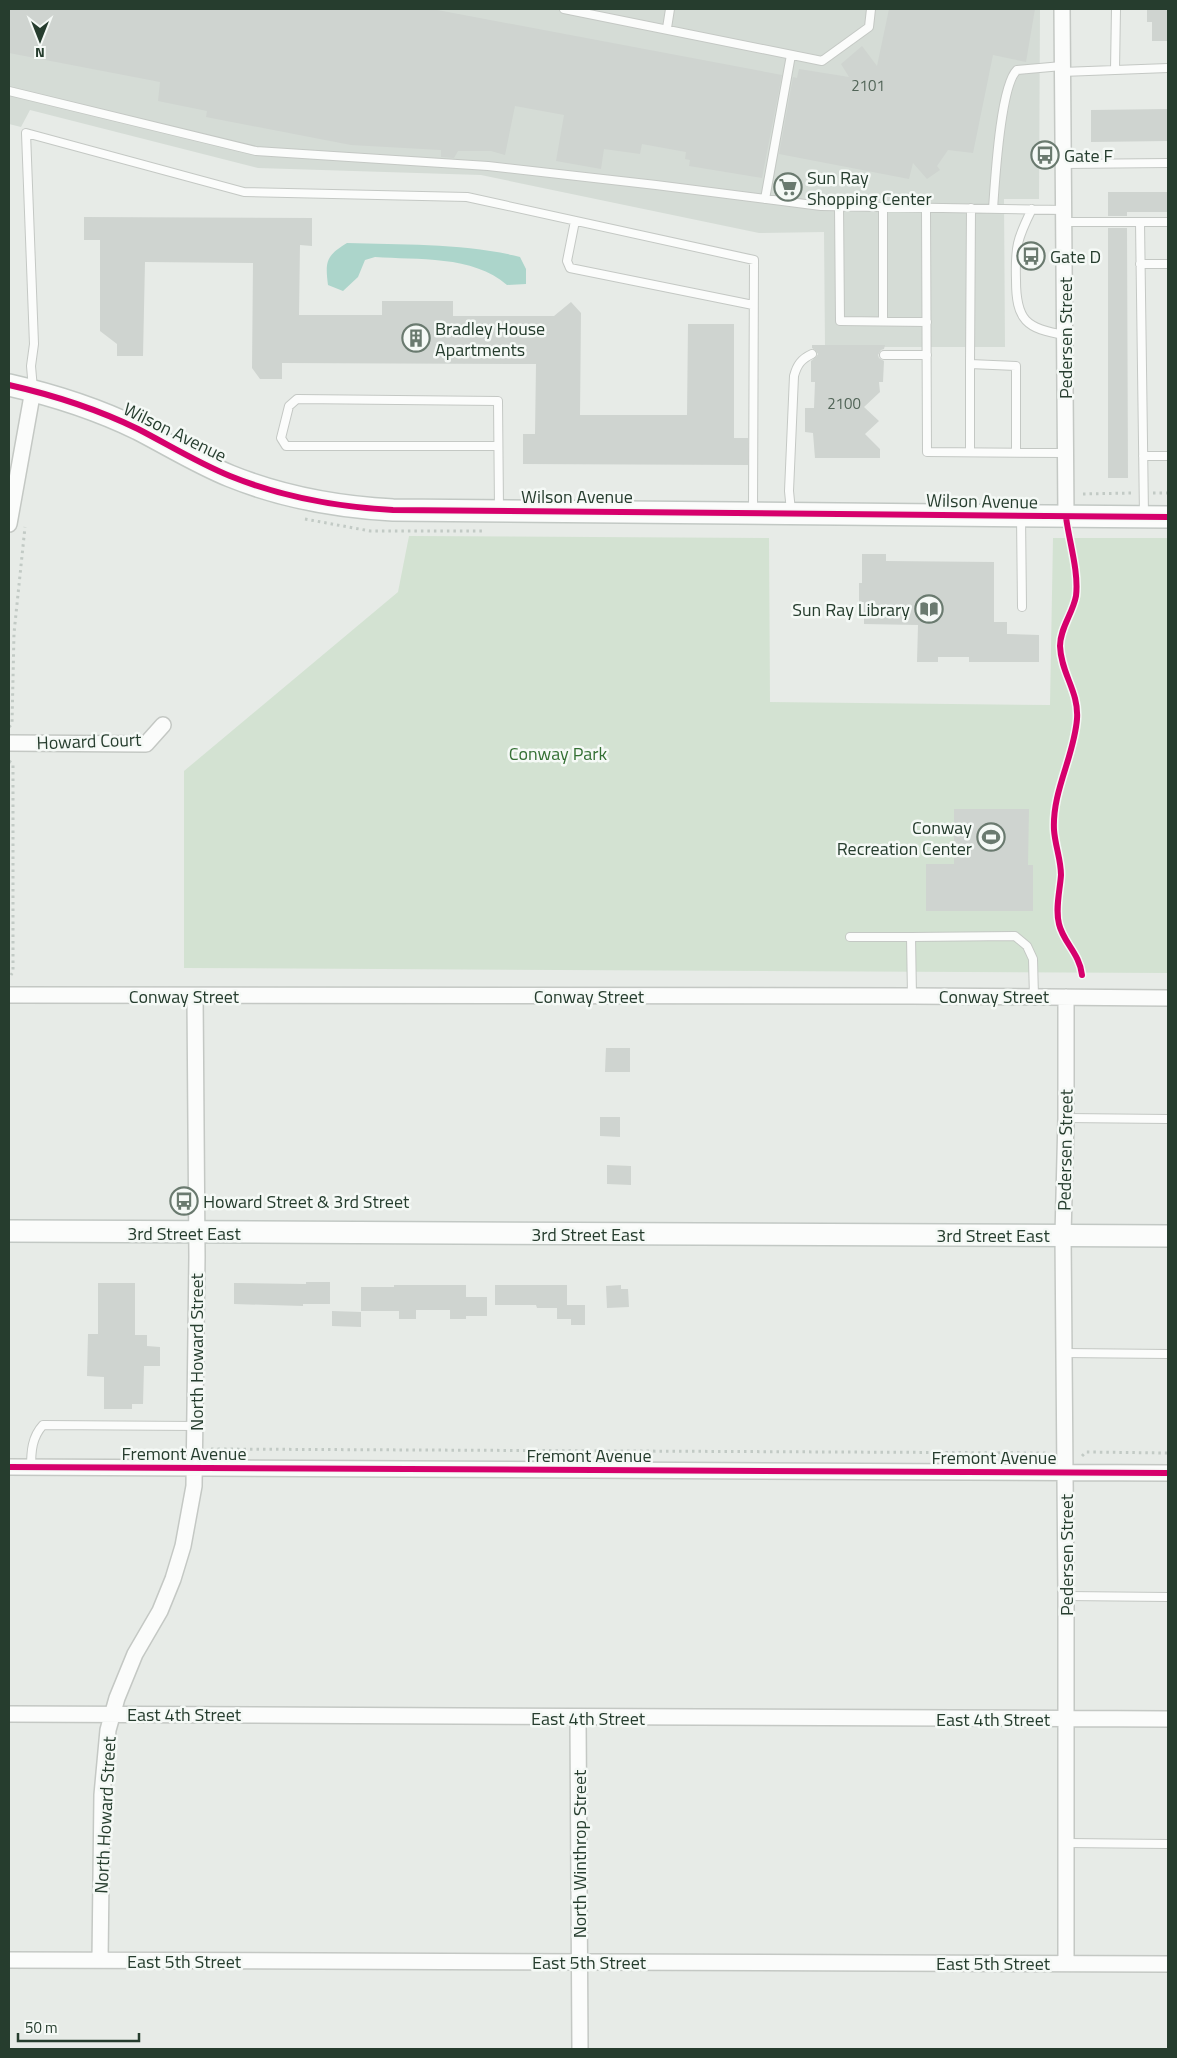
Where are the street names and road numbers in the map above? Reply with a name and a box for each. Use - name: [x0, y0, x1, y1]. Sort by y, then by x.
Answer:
- street label: Pedersen Street: [1052, 276, 1079, 399]
- street label: Wilson Avenue: [119, 395, 231, 469]
- street label: Wilson Avenue: [521, 483, 633, 510]
- street label: Wilson Avenue: [926, 487, 1038, 515]
- street label: Howard Court: [36, 726, 143, 756]
- street label: Conway Street: [129, 983, 240, 1010]
- street label: Conway Street: [534, 983, 645, 1010]
- street label: Conway Street: [939, 983, 1050, 1010]
- street label: Pedersen Street: [1050, 1088, 1080, 1211]
- street label: 3rd Street East: [127, 1220, 241, 1247]
- street label: 3rd Street East: [531, 1221, 645, 1248]
- street label: 3rd Street East: [936, 1222, 1050, 1249]
- street label: North Howard Street: [183, 1272, 210, 1431]
- street label: Fremont Avenue: [122, 1440, 246, 1467]
- street label: Fremont Avenue: [527, 1442, 651, 1469]
- street label: Fremont Avenue: [932, 1444, 1056, 1471]
- street label: Pedersen Street: [1053, 1493, 1080, 1616]
- street label: East 4th Street: [127, 1701, 242, 1728]
- street label: East 4th Street: [531, 1705, 646, 1732]
- street label: East 4th Street: [936, 1706, 1051, 1733]
- street label: North Howard Street: [87, 1735, 123, 1894]
- street label: North Winthrop Street: [566, 1769, 593, 1938]
- street label: East 5th Street: [127, 1948, 242, 1975]
- street label: East 5th Street: [532, 1949, 647, 1976]
- street label: East 5th Street: [936, 1950, 1051, 1977]

